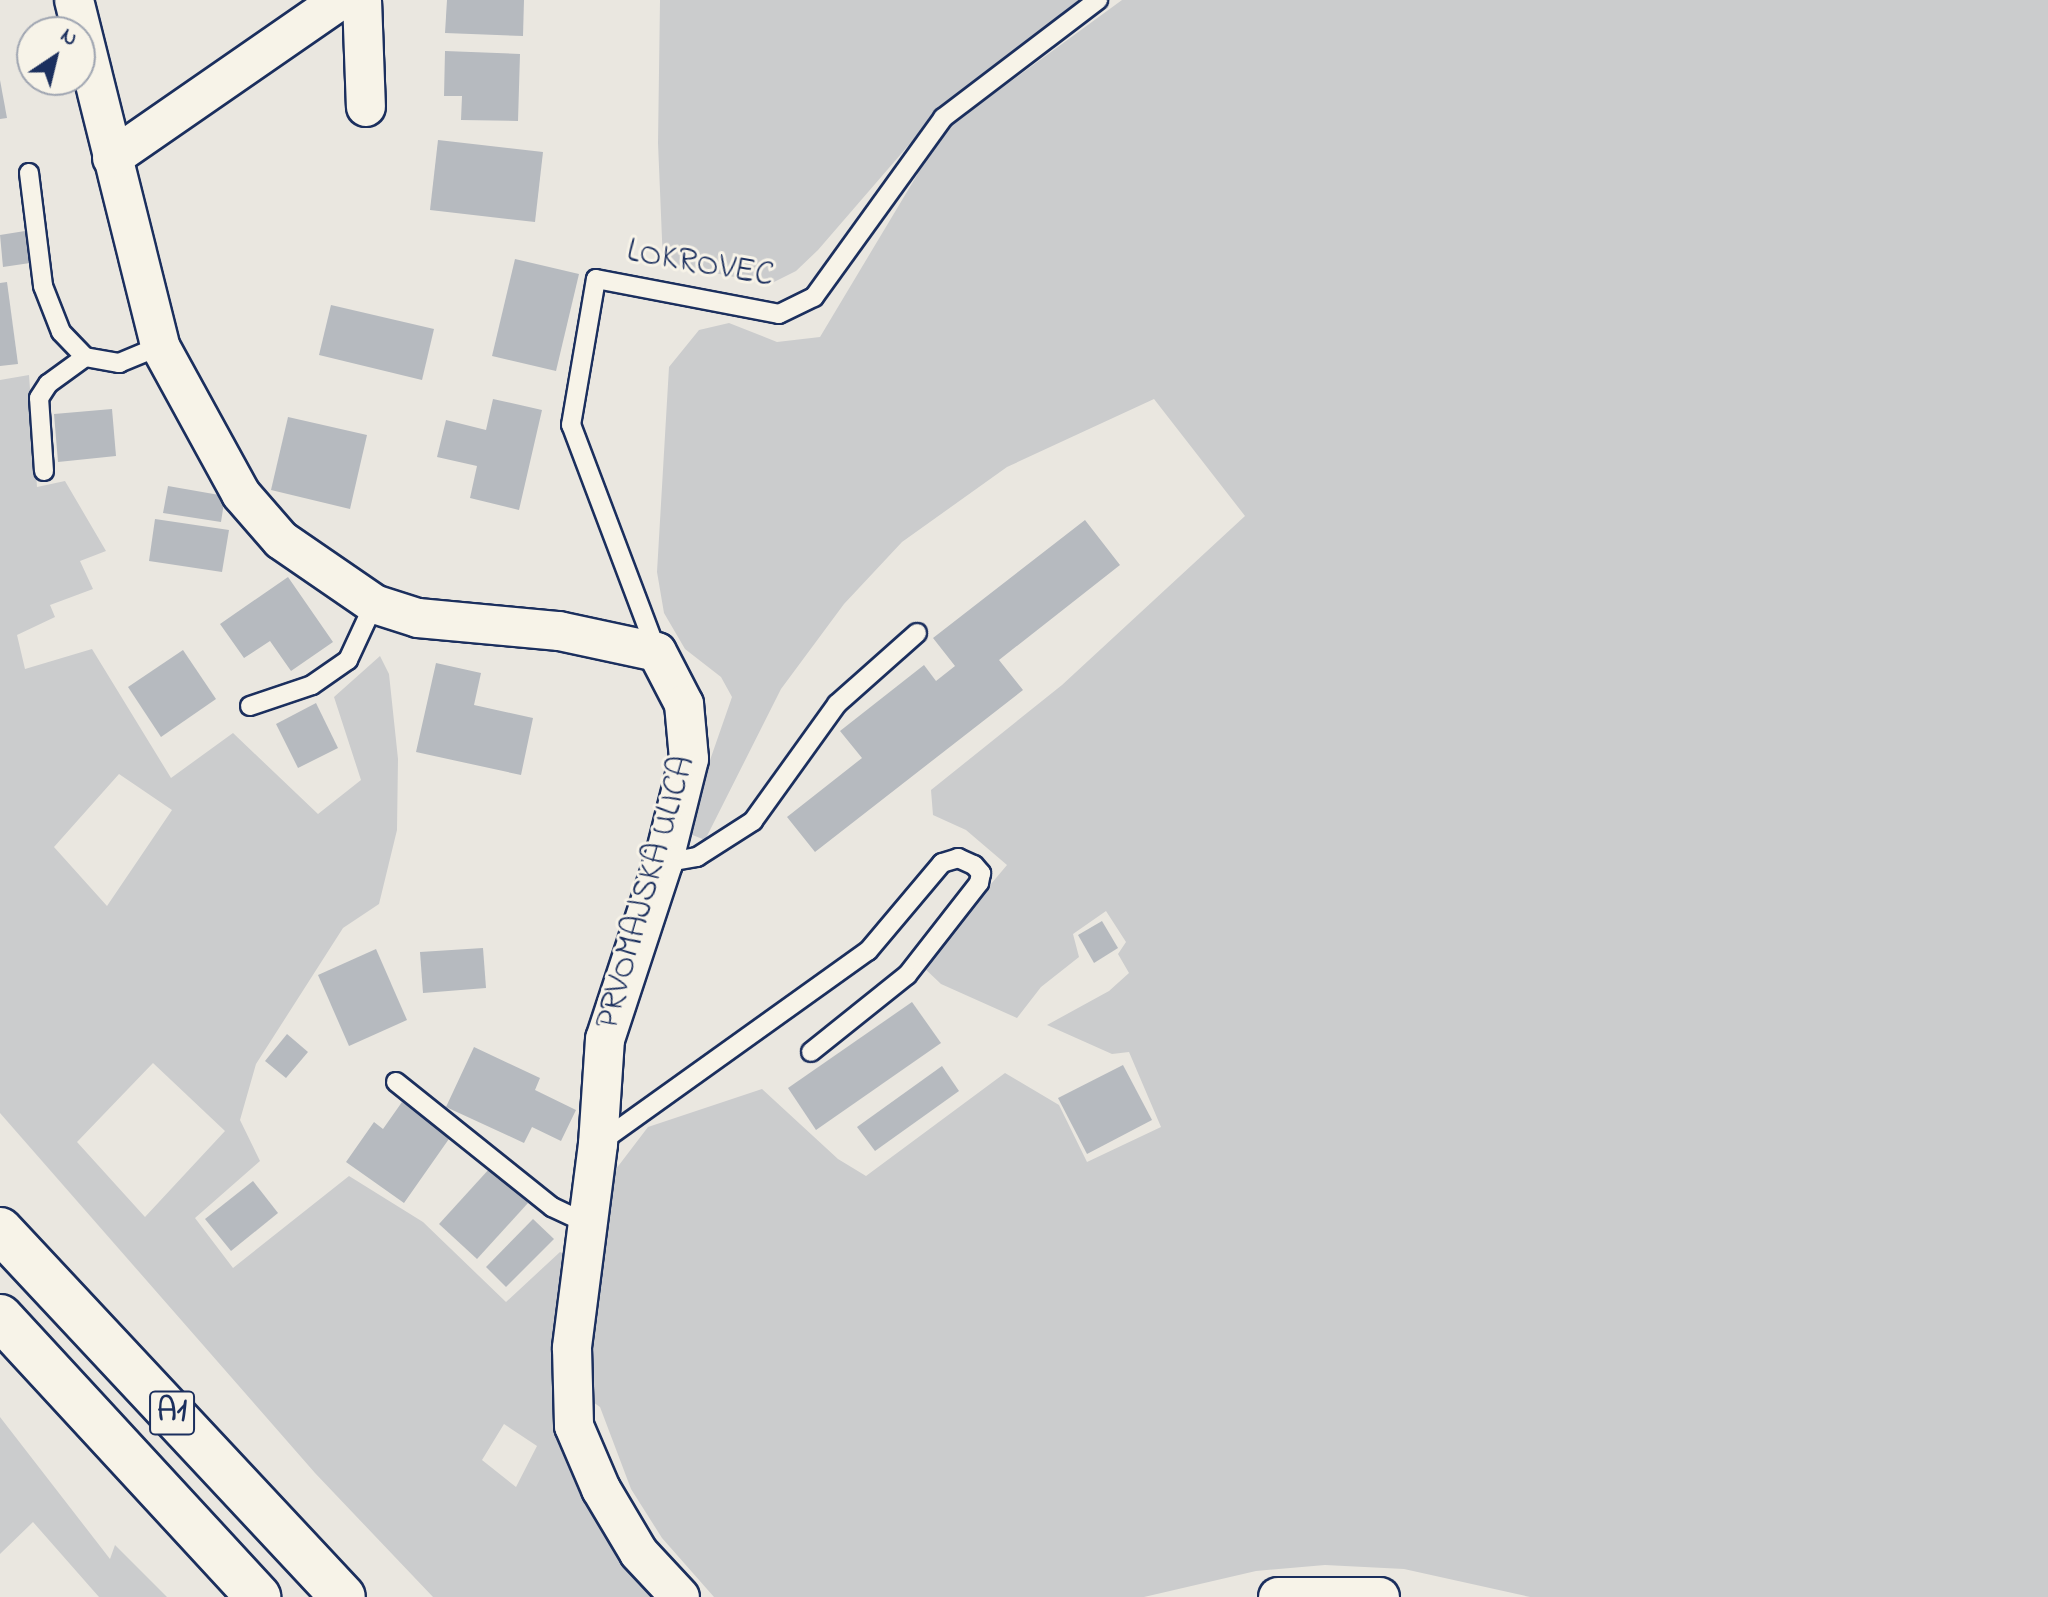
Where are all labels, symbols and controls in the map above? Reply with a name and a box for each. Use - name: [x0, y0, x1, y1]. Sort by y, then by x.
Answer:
- north arrow: [16, 16, 96, 96]
- text: N: [53, 21, 84, 55]
- street label: LOKROVEC: [624, 232, 776, 298]
- street label: PRVOMAJSKA ULICA: [588, 752, 706, 1034]
- road number: A1: [148, 1385, 196, 1441]

